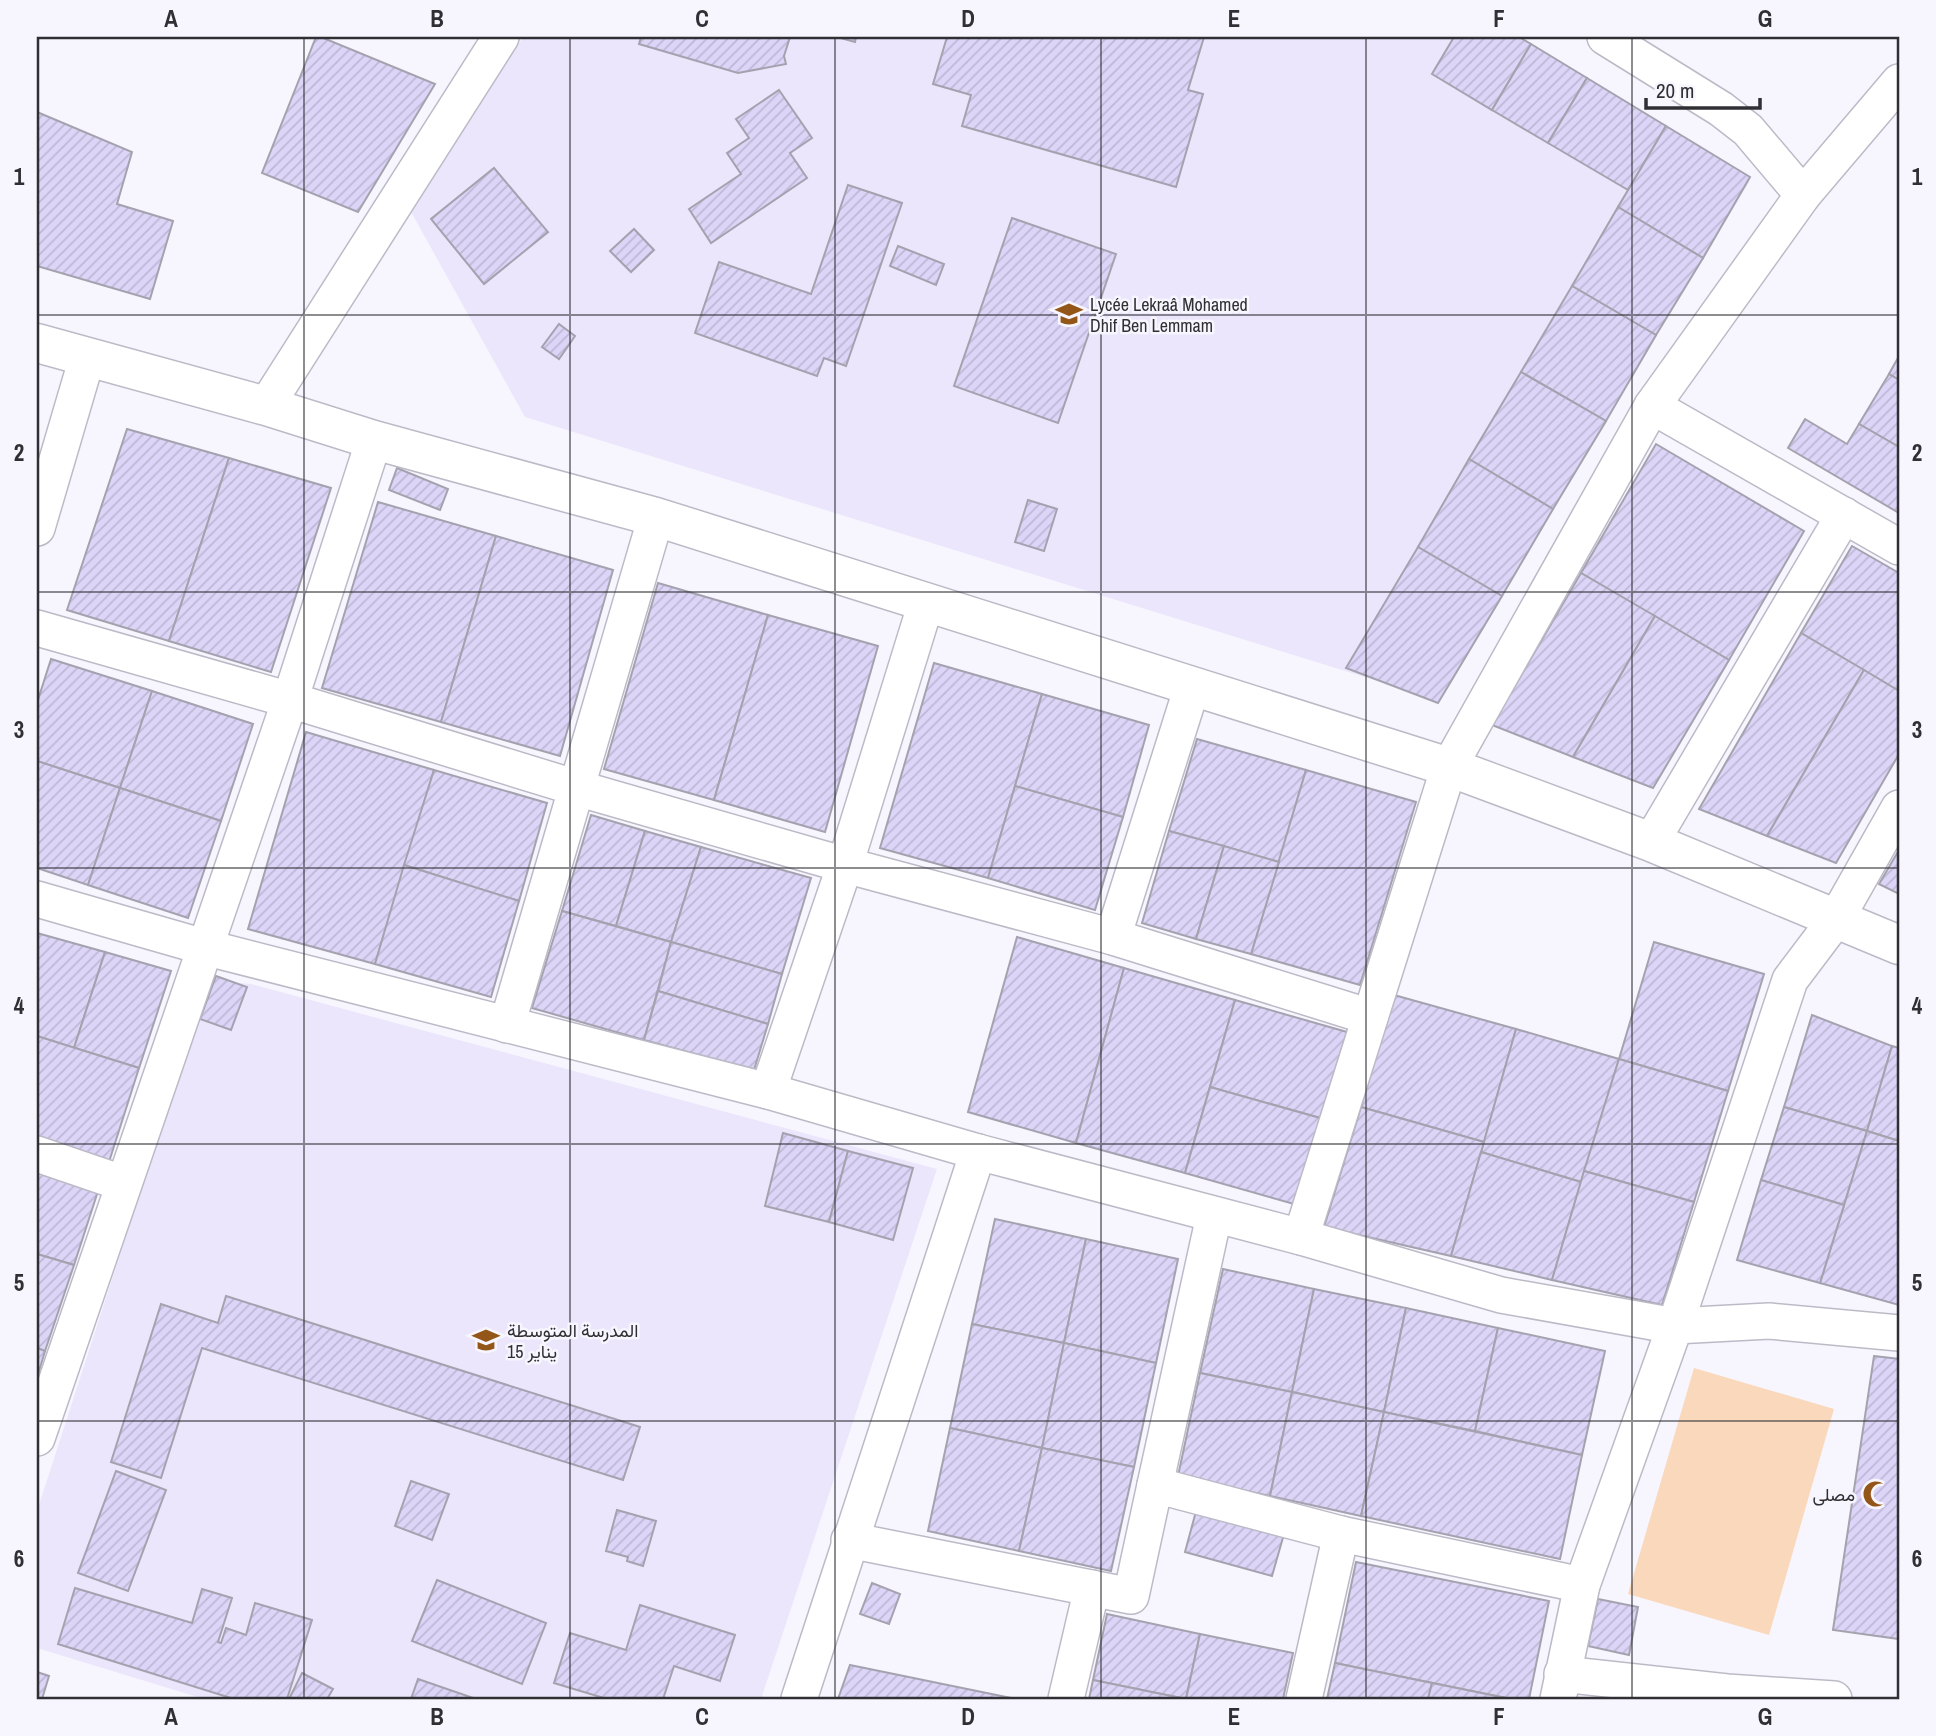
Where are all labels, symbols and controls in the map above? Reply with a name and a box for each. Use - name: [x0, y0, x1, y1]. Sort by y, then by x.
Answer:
- text: A: [164, 3, 178, 34]
- text: B: [430, 3, 444, 34]
- text: C: [695, 3, 709, 34]
- text: D: [961, 3, 975, 34]
- text: E: [1228, 3, 1240, 34]
- text: F: [1493, 3, 1505, 34]
- text: G: [1758, 3, 1772, 34]
- scale bar: [1646, 66, 1759, 110]
- text: 20 m: [1656, 76, 1694, 105]
- text: 1: [14, 161, 25, 192]
- text: 1: [1912, 161, 1923, 192]
- place label: Lycée Lekraâ Mohamed Dhif Ben Lemmam: [1090, 292, 1248, 338]
- school or university icon: Lycée Lekraâ Mohamed Dhif Ben Lemmam: [1054, 299, 1084, 329]
- text: 2: [14, 437, 24, 468]
- text: 2: [1912, 437, 1922, 468]
- text: 3: [14, 714, 24, 745]
- text: 3: [1912, 714, 1922, 745]
- text: 4: [14, 990, 25, 1021]
- text: 4: [1912, 990, 1923, 1021]
- text: 5: [14, 1267, 24, 1298]
- text: 5: [1912, 1267, 1922, 1298]
- place label: المدرسة المتوسطة 15 يناير: [507, 1318, 638, 1364]
- school or university icon: المدرسة المتوسطة 15 يناير: [471, 1325, 501, 1355]
- mosque icon: مصلى: [1861, 1479, 1891, 1509]
- place label: مصلى: [1813, 1482, 1855, 1507]
- text: 6: [14, 1543, 24, 1574]
- text: 6: [1912, 1543, 1922, 1574]
- text: A: [164, 1701, 178, 1732]
- text: B: [430, 1701, 444, 1732]
- text: C: [695, 1701, 709, 1732]
- text: D: [961, 1701, 975, 1732]
- text: E: [1228, 1701, 1240, 1732]
- text: F: [1493, 1701, 1505, 1732]
- text: G: [1758, 1701, 1772, 1732]

